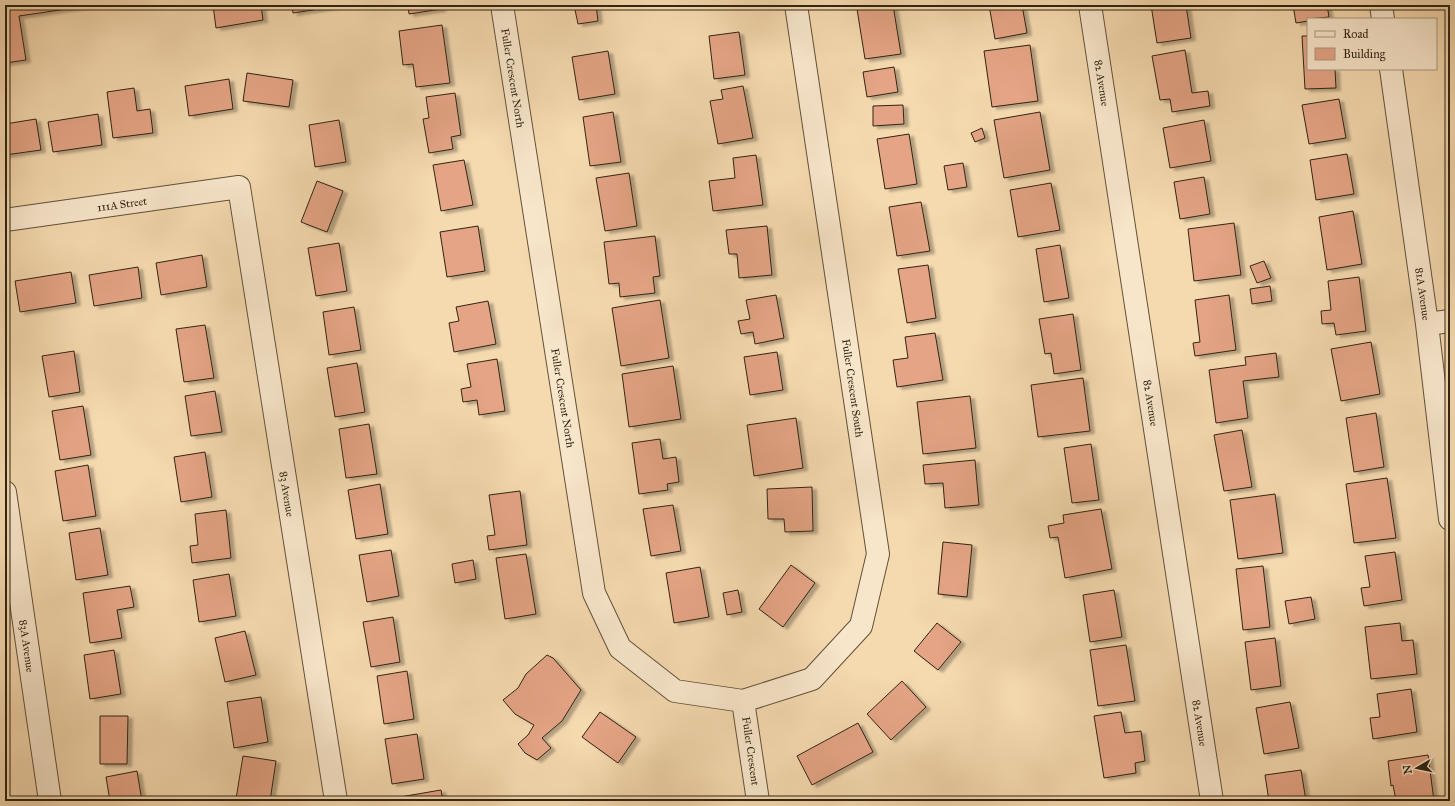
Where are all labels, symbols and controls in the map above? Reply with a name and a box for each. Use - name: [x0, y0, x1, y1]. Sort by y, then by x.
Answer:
- legend: [1307, 18, 1437, 70]
- text: Road: [1343, 27, 1369, 41]
- street label: Fuller Crescent North: [498, 28, 527, 129]
- text: Building: [1343, 47, 1386, 62]
- street label: 82 Avenue: [1091, 59, 1112, 108]
- street label: 111A Street: [96, 195, 148, 214]
- street label: 81A Avenue: [1412, 267, 1433, 322]
- street label: Fuller Crescent South: [839, 338, 866, 438]
- street label: Fuller Crescent North: [548, 348, 577, 449]
- street label: 82 Avenue: [1140, 379, 1161, 428]
- street label: 83 Avenue: [277, 471, 297, 518]
- street label: 83A Avenue: [16, 619, 37, 674]
- street label: 82 Avenue: [1189, 699, 1210, 748]
- street label: Fuller Crescent: [739, 716, 762, 786]
- north arrow: [1397, 748, 1437, 788]
- text: N: [1400, 763, 1415, 775]

